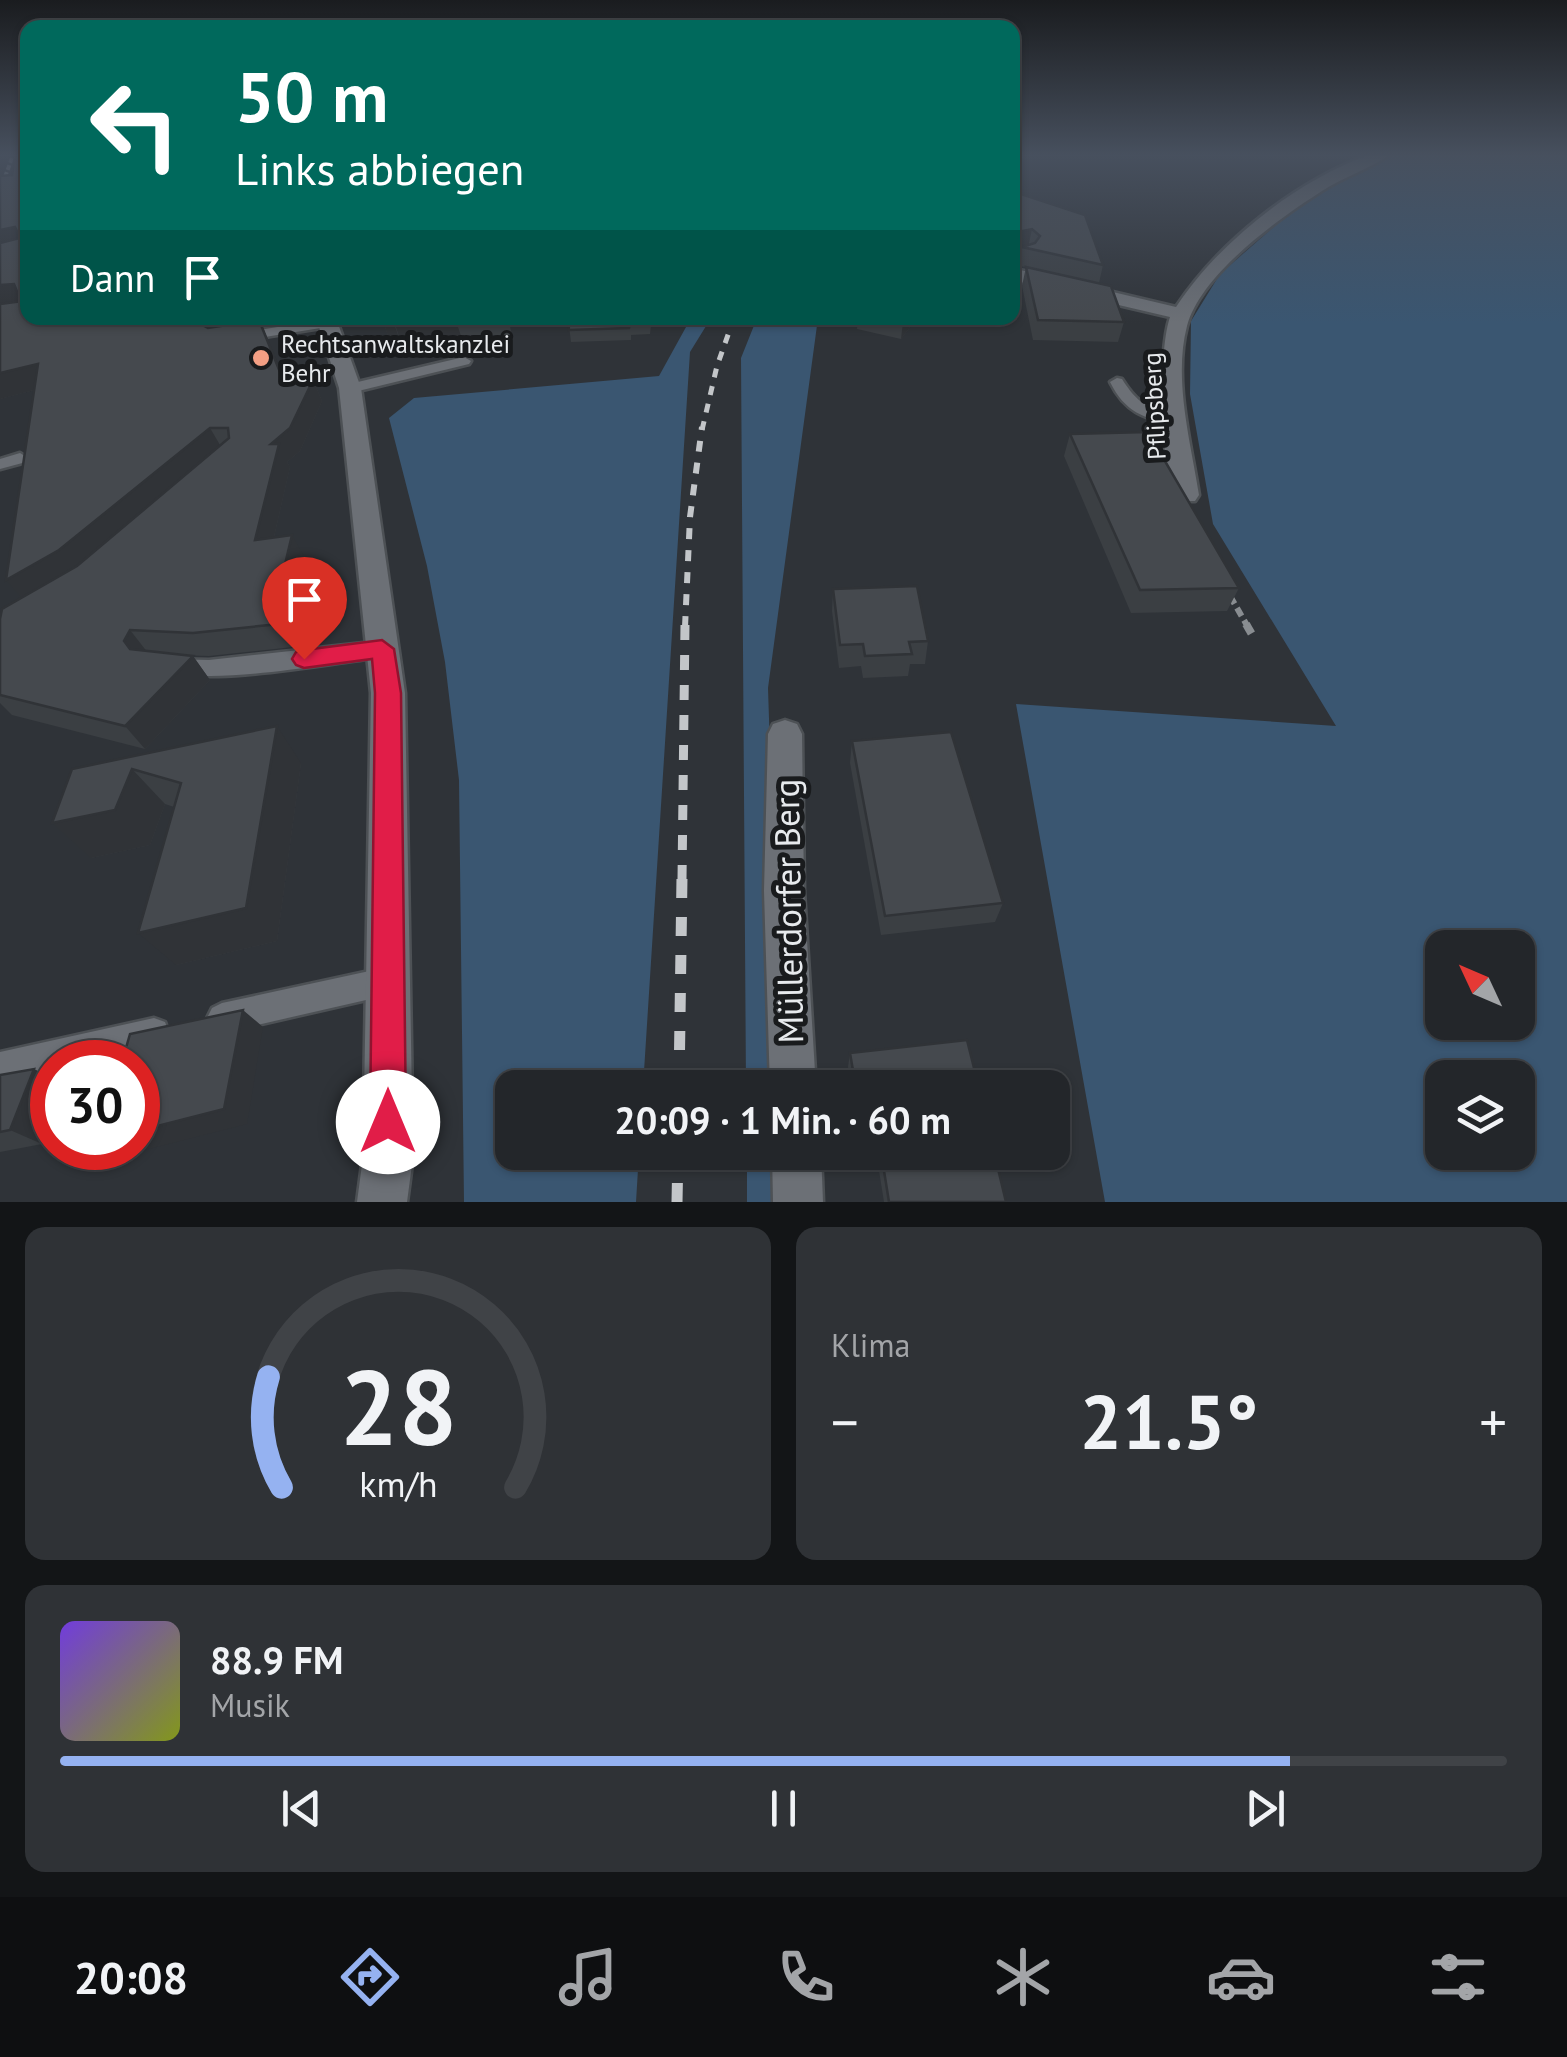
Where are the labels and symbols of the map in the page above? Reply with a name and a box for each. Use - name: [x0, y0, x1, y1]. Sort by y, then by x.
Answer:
- place label: Rechtsanwaltskanzlei Behr: [281, 328, 510, 389]
- marker: Rechtsanwaltskanzlei Behr: [250, 347, 272, 369]
- street label: Pflipsberg: [1135, 352, 1173, 460]
- pin: [262, 557, 347, 660]
- street label: Müllerdorfer Berg: [763, 778, 813, 1044]
- north arrow: [1425, 930, 1535, 1040]
- speed limit sign: 30: [30, 1040, 160, 1170]
- position arrow: [336, 1070, 440, 1174]

